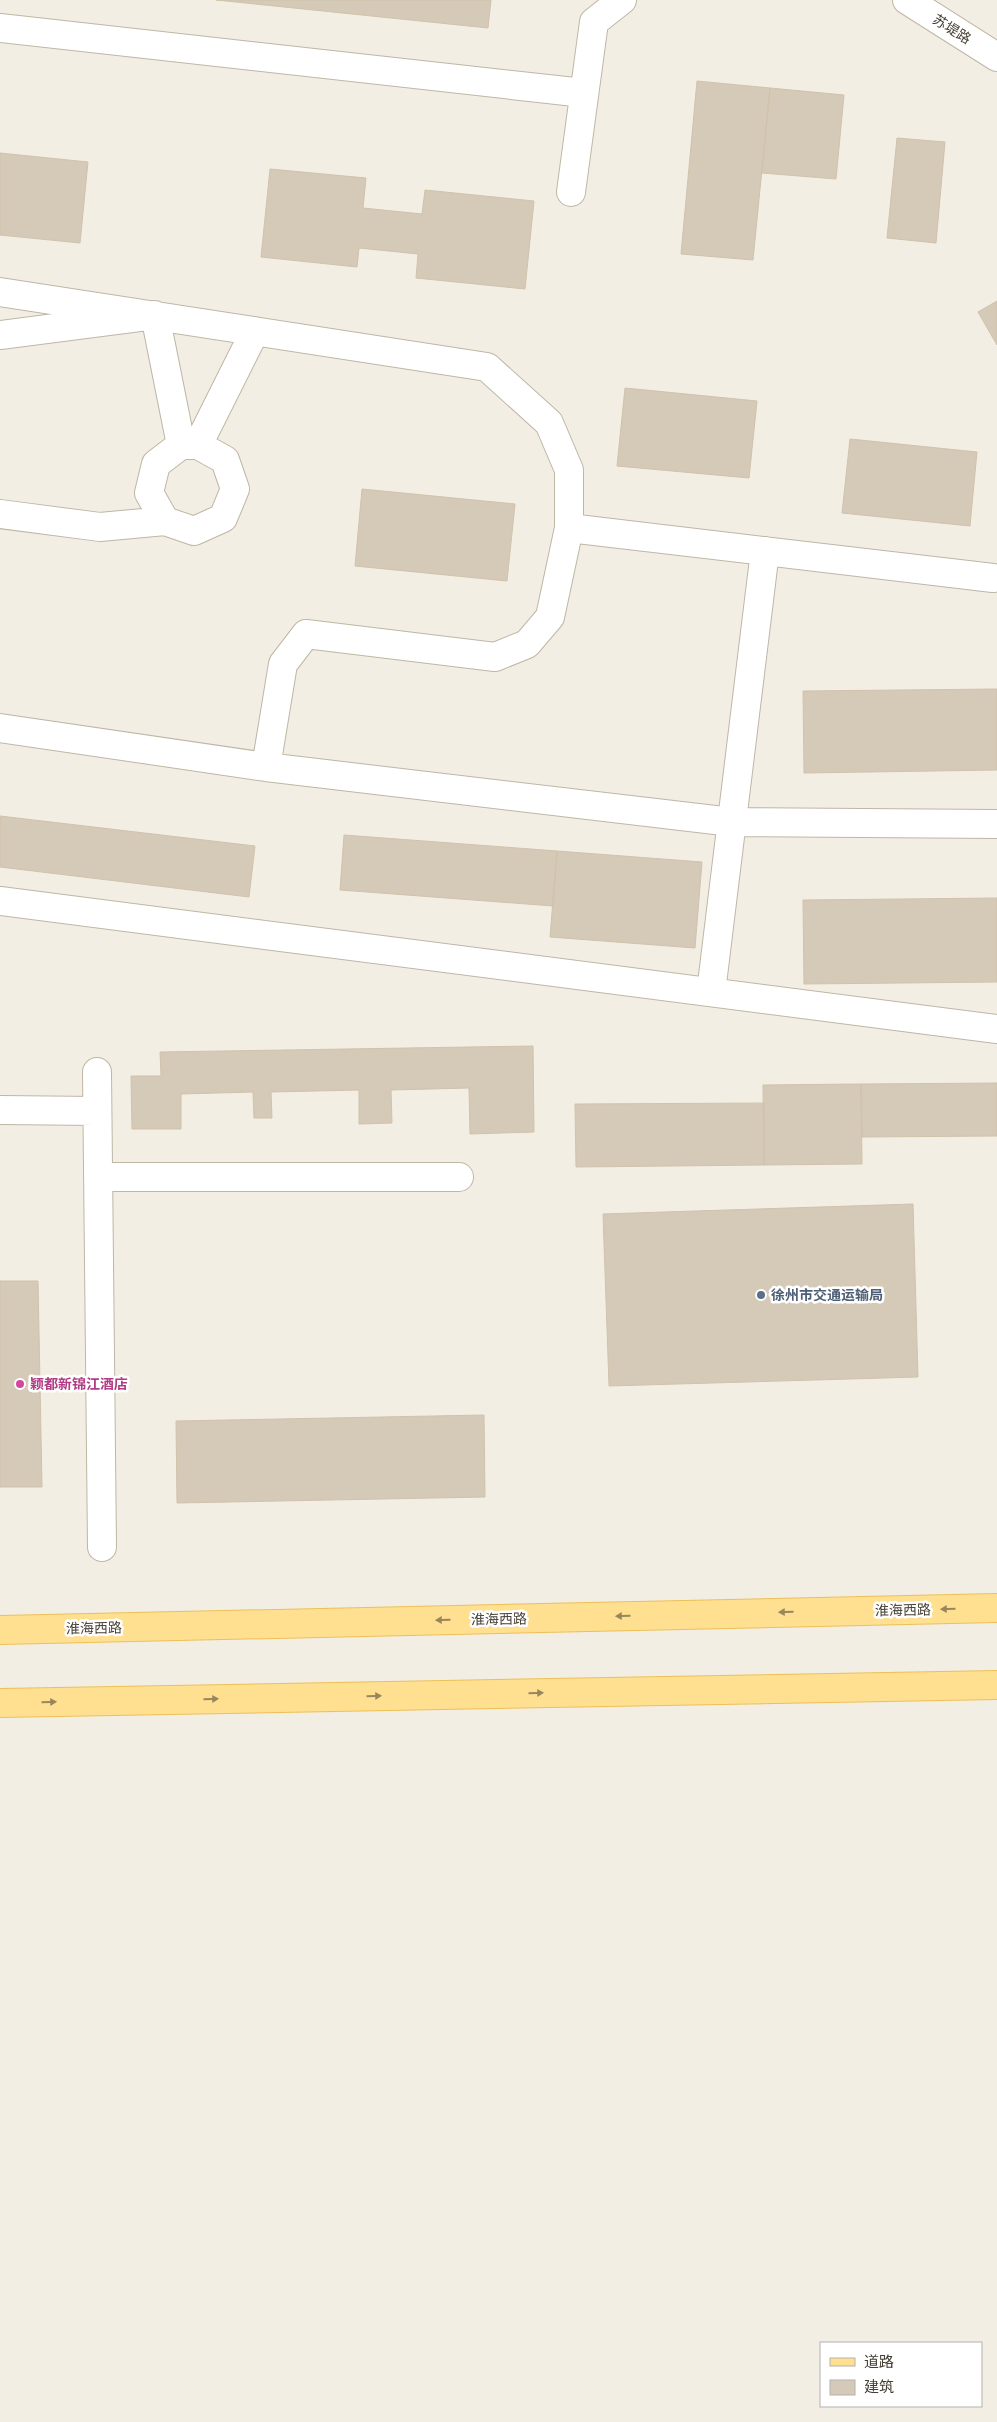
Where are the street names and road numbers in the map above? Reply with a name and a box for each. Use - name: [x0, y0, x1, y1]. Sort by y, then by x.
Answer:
- street label: 苏堤路: [929, 10, 975, 48]
- street label: 淮海西路: [875, 1601, 931, 1619]
- street label: 淮海西路: [471, 1610, 527, 1628]
- street label: 淮海西路: [66, 1619, 122, 1637]

